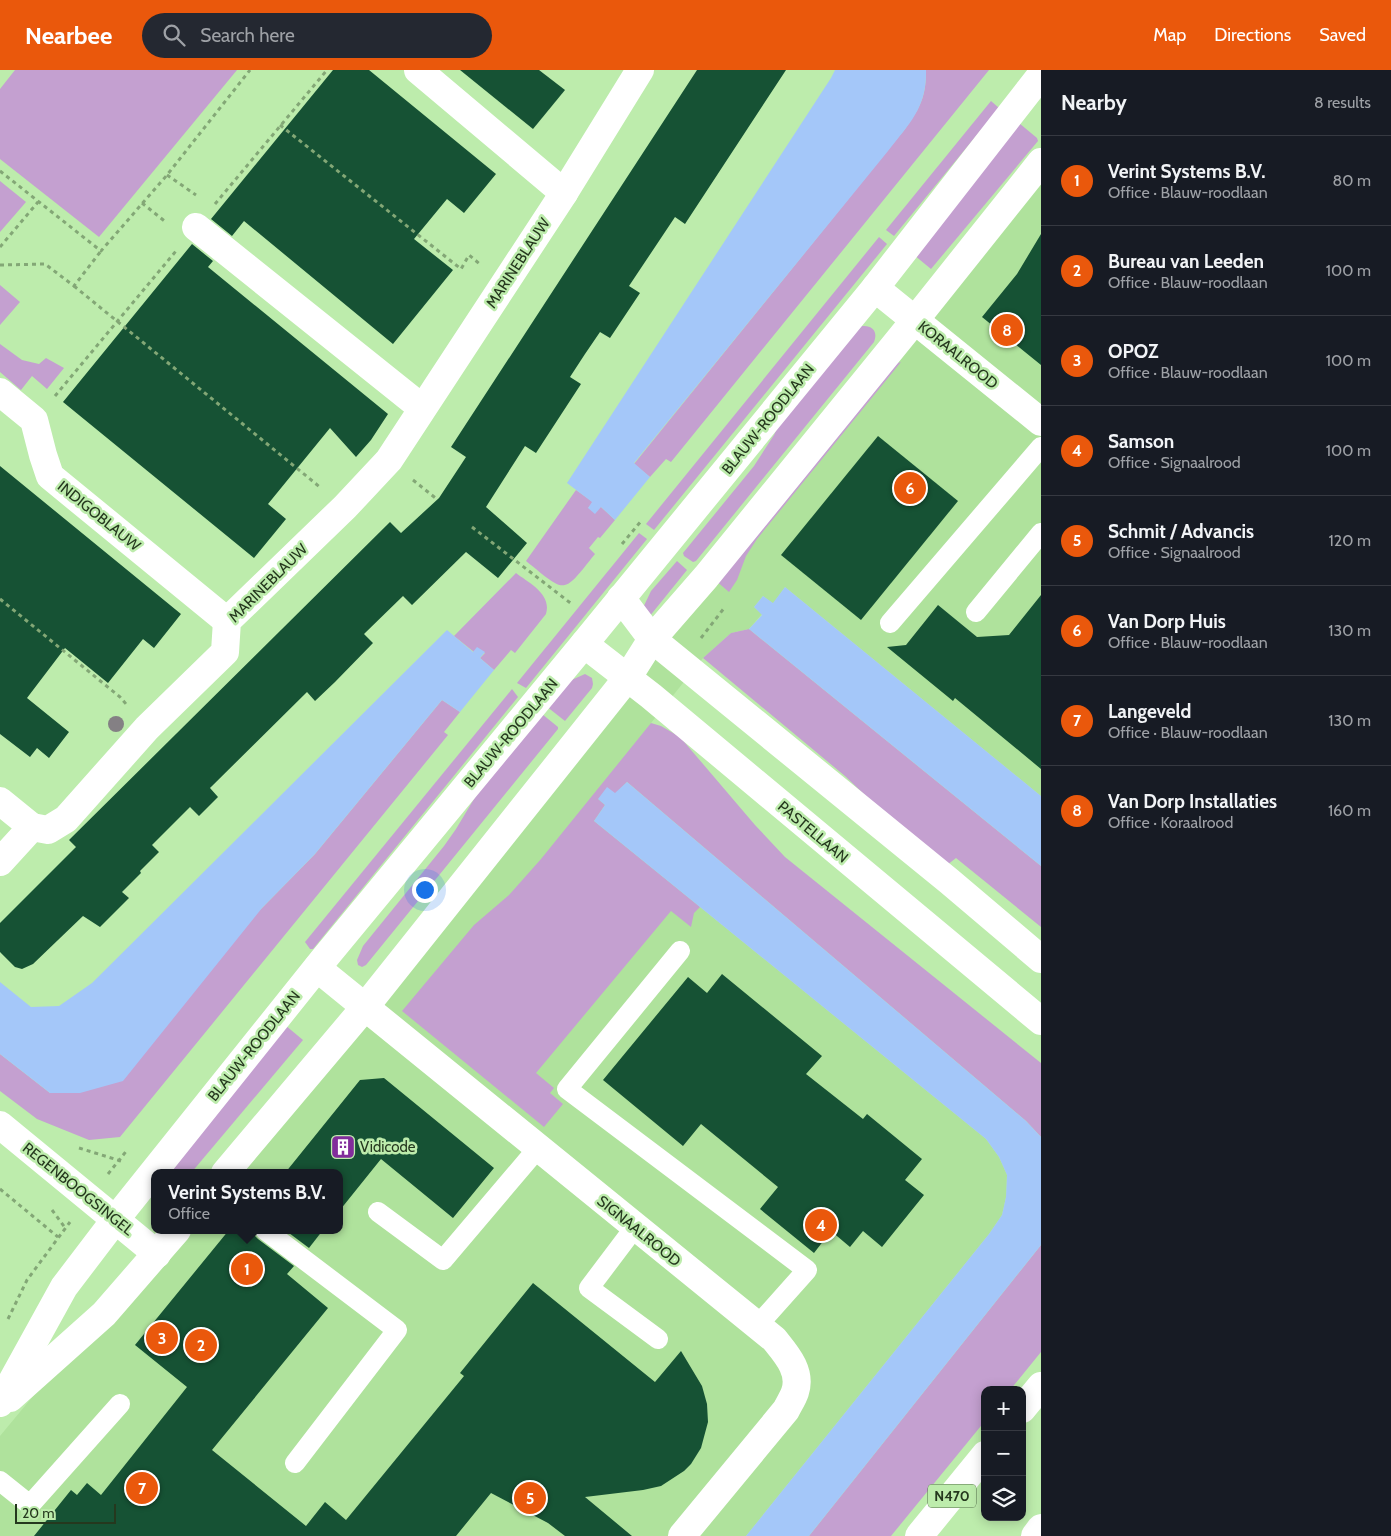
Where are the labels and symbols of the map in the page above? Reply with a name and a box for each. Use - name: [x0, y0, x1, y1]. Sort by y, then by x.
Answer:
- street label: MARINEBLAUW: [482, 214, 554, 311]
- pin: 8: [991, 311, 1023, 349]
- street label: KORAALROOD: [914, 317, 1002, 393]
- street label: BLAUW-ROODLAAN: [718, 360, 818, 478]
- pin: 6: [894, 469, 926, 507]
- street label: INDIGOBLAUW: [54, 477, 145, 555]
- street label: MARINEBLAUW: [225, 539, 312, 626]
- street label: BLAUW-ROODLAAN: [460, 675, 562, 791]
- street label: PASTELLAAN: [774, 797, 852, 867]
- your location: [412, 877, 438, 903]
- street label: BLAUW-ROODLAAN: [204, 987, 304, 1105]
- building icon: Vidicode: [330, 1134, 356, 1160]
- place label: Vidicode: [360, 1138, 416, 1156]
- street label: REGENBOOGSINGEL: [19, 1139, 137, 1240]
- street label: SIGNAALROOD: [594, 1192, 684, 1270]
- pin: 4: [805, 1206, 837, 1244]
- pin: 1: [231, 1250, 263, 1288]
- pin: 3: [146, 1319, 178, 1357]
- pin: 2: [185, 1326, 217, 1364]
- pin: 7: [126, 1469, 158, 1507]
- pin: 5: [514, 1479, 546, 1517]
- road number: N470: [928, 1484, 976, 1508]
- scale bar: [15, 1501, 116, 1524]

